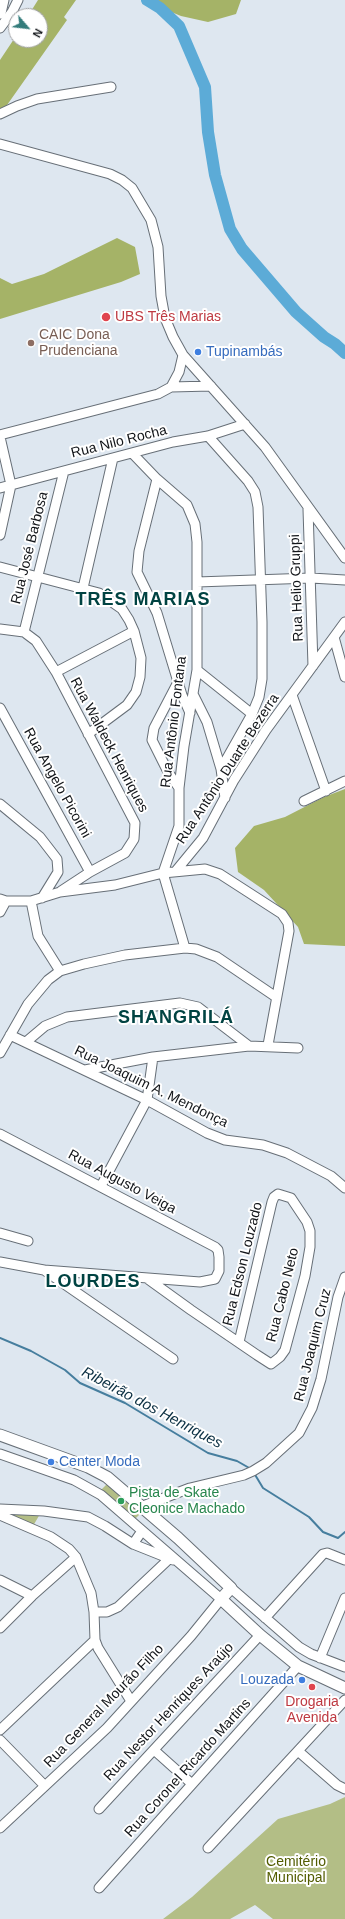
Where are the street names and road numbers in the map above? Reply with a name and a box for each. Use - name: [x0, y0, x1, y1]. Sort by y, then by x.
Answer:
- street label: Rua Nilo Rocha: [69, 422, 169, 462]
- street label: Rua José Barbosa: [8, 490, 52, 606]
- street label: Rua Helio Gruppi: [287, 534, 307, 642]
- street label: Rua Antônio Fontana: [158, 655, 190, 789]
- street label: Rua Waldeck Henriques: [66, 675, 152, 815]
- street label: Rua Antônio Duarte Bezerra: [173, 691, 283, 847]
- street label: Rua Angelo Picorini: [20, 725, 94, 841]
- street label: Rua Joaquim A. Mendonça: [71, 1042, 231, 1132]
- street label: Rua Augusto Veiga: [65, 1146, 179, 1218]
- street label: Rua Edson Louzado: [220, 1200, 266, 1328]
- street label: Rua Cabo Neto: [263, 1246, 303, 1344]
- street label: Rua Joaquim Cruz: [291, 1287, 335, 1403]
- street label: Rua Nestor Henriques Araújo: [100, 1639, 238, 1785]
- street label: Rua General Mourão Filho: [41, 1641, 167, 1771]
- street label: Rua Coronel Ricardo Martins: [121, 1695, 255, 1841]

